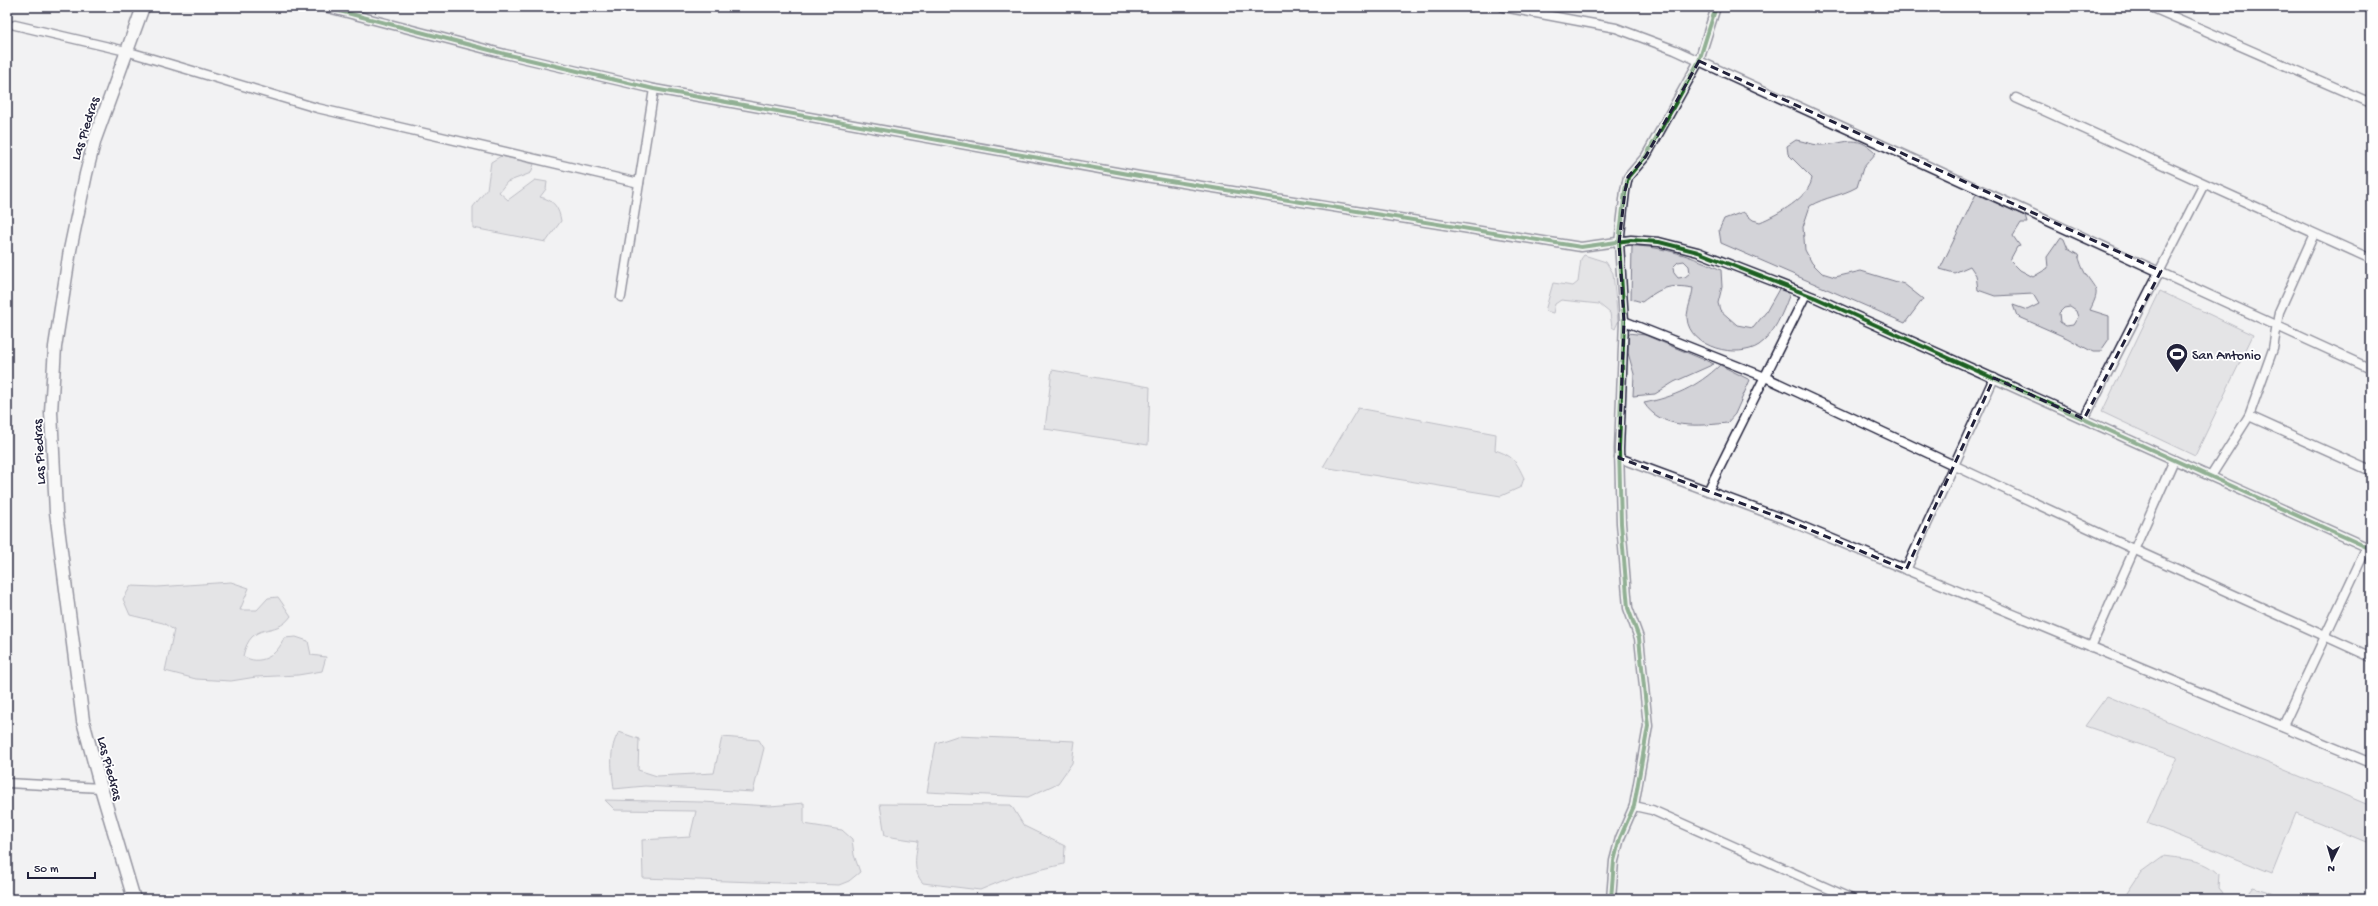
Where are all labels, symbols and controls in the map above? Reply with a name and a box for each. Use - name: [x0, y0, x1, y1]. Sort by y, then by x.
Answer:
- street label: Las Piedras: [68, 94, 105, 163]
- sports icon: San Antonio: [2164, 341, 2190, 374]
- place label: San Antonio: [2192, 348, 2261, 365]
- street label: Las Piedras: [30, 418, 51, 485]
- street label: Las Piedras: [92, 735, 125, 803]
- north arrow: [2312, 840, 2352, 880]
- scale bar: [28, 854, 95, 880]
- text: N: [2327, 862, 2335, 874]
- text: 50 m: [34, 863, 59, 877]

